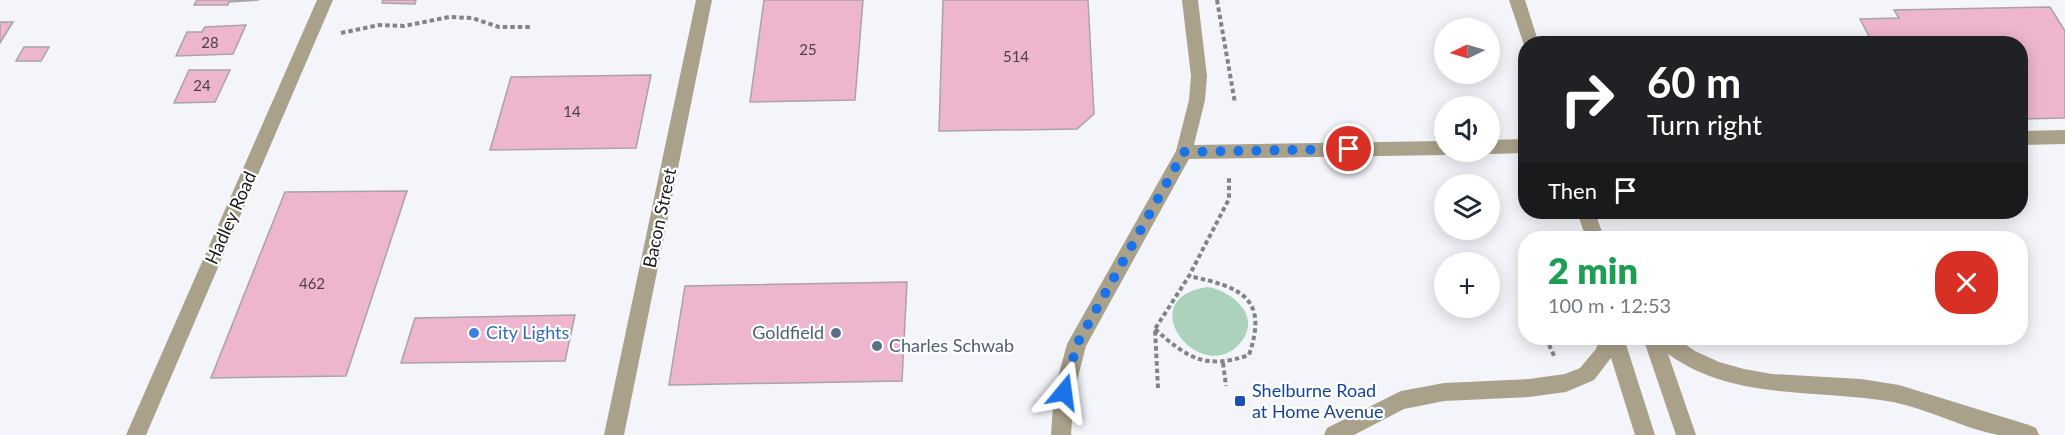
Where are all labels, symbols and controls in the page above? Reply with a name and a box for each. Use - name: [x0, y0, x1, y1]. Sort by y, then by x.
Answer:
- north arrow: [1434, 18, 1500, 84]
- map controls: [1434, 18, 1500, 318]
- house number: 28: [201, 33, 219, 51]
- house number: 25: [799, 40, 817, 58]
- house number: 514: [1003, 47, 1029, 65]
- text: 60 m: [1647, 57, 1741, 107]
- icon: right: [1548, 60, 1626, 138]
- house number: 24: [193, 76, 211, 94]
- button: sound: [1434, 96, 1500, 162]
- house number: 14: [563, 102, 581, 120]
- text: Turn right: [1647, 108, 1762, 141]
- pin: [1323, 123, 1374, 174]
- icon: arrive: [1332, 132, 1365, 165]
- street label: Bacon Street: [638, 166, 680, 270]
- street label: Hadley Road: [200, 168, 260, 267]
- button: layers: [1434, 174, 1500, 240]
- icon: arrive: [1609, 174, 1642, 207]
- text: Then: [1548, 177, 1597, 204]
- text: 2 min: [1548, 248, 1638, 292]
- button: close: [1935, 251, 1998, 314]
- button: +: [1434, 252, 1500, 318]
- house number: 462: [299, 274, 325, 292]
- text: 100 m · 12:53: [1548, 293, 1671, 317]
- place label: City Lights: [486, 321, 570, 343]
- place label: Goldfield: [752, 321, 824, 343]
- marker: City Lights: [467, 326, 481, 340]
- marker: Goldfield: [829, 326, 843, 340]
- place label: Charles Schwab: [889, 334, 1014, 356]
- marker: Charles Schwab: [870, 339, 884, 353]
- position arrow: [1032, 360, 1096, 424]
- place label: Shelburne Road at Home Avenue: [1252, 379, 1383, 422]
- marker: Shelburne Road at Home Avenue: [1233, 394, 1247, 408]

